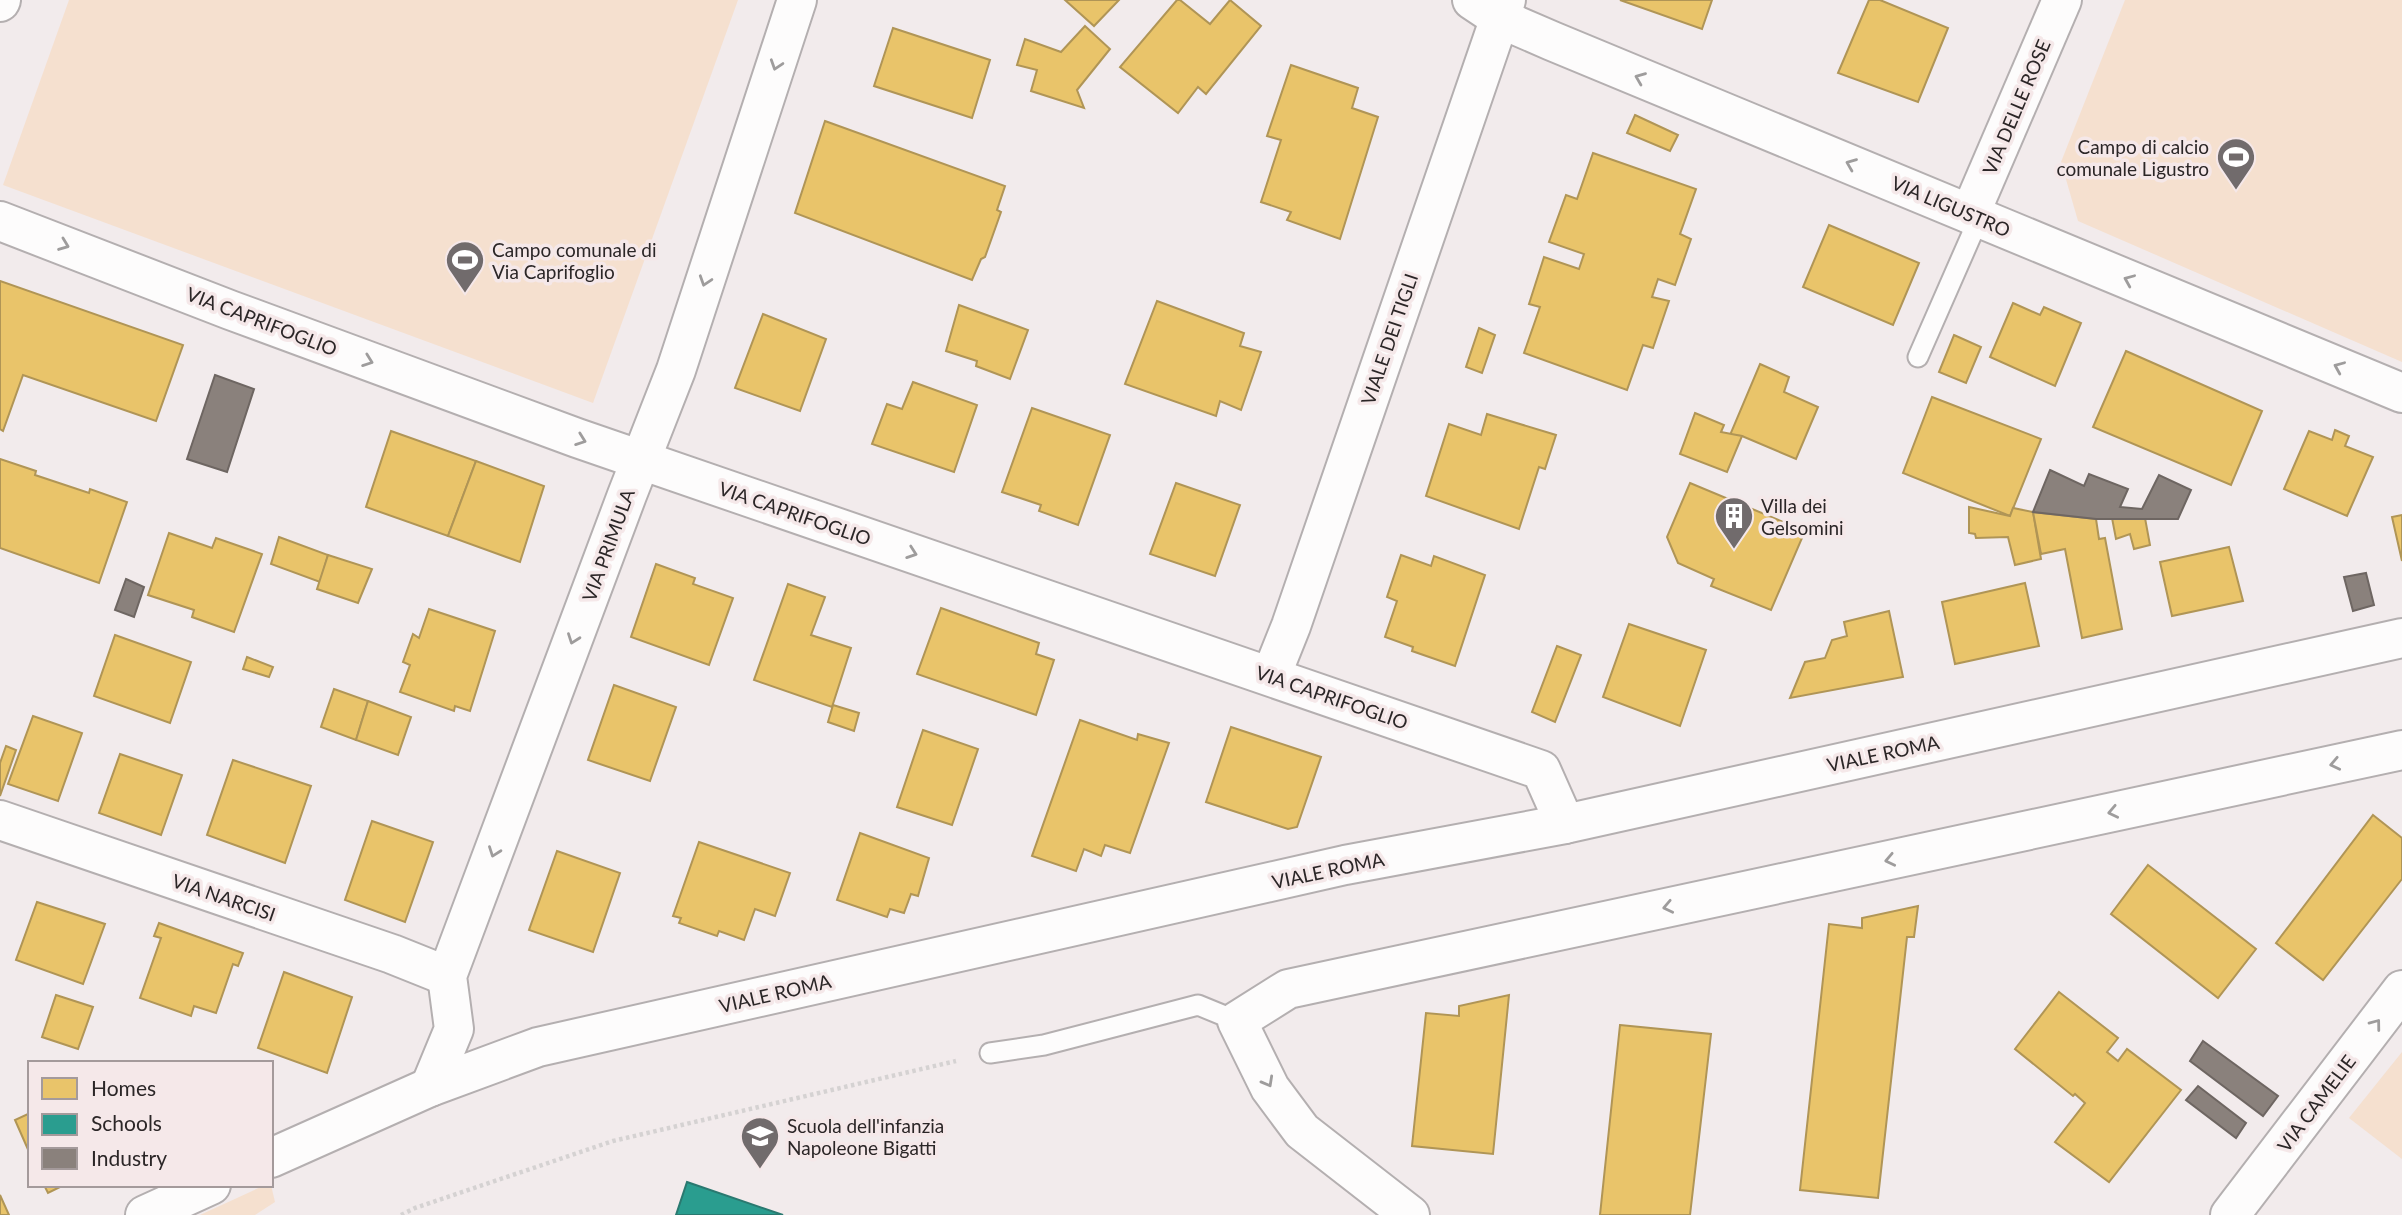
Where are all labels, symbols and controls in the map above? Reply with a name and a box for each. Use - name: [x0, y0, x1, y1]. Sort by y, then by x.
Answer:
- street label: VIA DELLE ROSE: [1977, 36, 2055, 178]
- one-way arrow: [770, 58, 784, 70]
- one-way arrow: [1635, 72, 1647, 86]
- place label: Campo di calcio comunale Ligustro: [2057, 135, 2209, 180]
- sports icon: Campo di calcio comunale Ligustro: [2215, 136, 2257, 191]
- one-way arrow: [1845, 159, 1857, 173]
- street label: VIA LIGUSTRO: [1888, 171, 2014, 241]
- one-way arrow: [57, 237, 69, 251]
- place label: Campo comunale di Via Caprifoglio: [492, 238, 657, 283]
- sports icon: Campo comunale di Via Caprifoglio: [444, 239, 486, 294]
- street label: VIALE DEI TIGLI: [1356, 270, 1422, 408]
- one-way arrow: [699, 274, 713, 287]
- one-way arrow: [2123, 274, 2135, 288]
- street label: VIA CAPRIFOGLIO: [183, 282, 341, 360]
- one-way arrow: [361, 353, 373, 367]
- one-way arrow: [2334, 361, 2346, 375]
- one-way arrow: [575, 432, 587, 446]
- street label: VIA CAPRIFOGLIO: [716, 476, 874, 550]
- street label: VIA PRIMULA: [577, 485, 639, 604]
- place label: Villa dei Gelsomini: [1761, 494, 1844, 539]
- building icon: Villa dei Gelsomini: [1713, 495, 1755, 550]
- one-way arrow: [906, 545, 918, 559]
- one-way arrow: [567, 632, 581, 645]
- street label: VIA CAPRIFOGLIO: [1253, 660, 1411, 734]
- street label: VIALE ROMA: [1825, 730, 1941, 776]
- one-way arrow: [2329, 756, 2341, 770]
- one-way arrow: [2107, 803, 2119, 818]
- one-way arrow: [488, 846, 502, 858]
- street label: VIALE ROMA: [1270, 847, 1386, 893]
- one-way arrow: [1884, 851, 1896, 866]
- street label: VIA NARCISI: [169, 869, 279, 925]
- one-way arrow: [1662, 899, 1674, 914]
- street label: VIALE ROMA: [717, 969, 833, 1017]
- one-way arrow: [2367, 1020, 2380, 1032]
- street label: VIA CAMELIE: [2272, 1050, 2360, 1156]
- legend: [28, 1061, 273, 1187]
- text: Homes: [91, 1075, 156, 1100]
- one-way arrow: [1259, 1075, 1273, 1088]
- text: Schools: [91, 1110, 162, 1135]
- place label: Scuola dell'infanzia Napoleone Bigatti: [787, 1114, 944, 1159]
- school or university icon: Scuola dell'infanzia Napoleone Bigatti: [739, 1115, 781, 1170]
- text: Industry: [91, 1145, 167, 1170]

